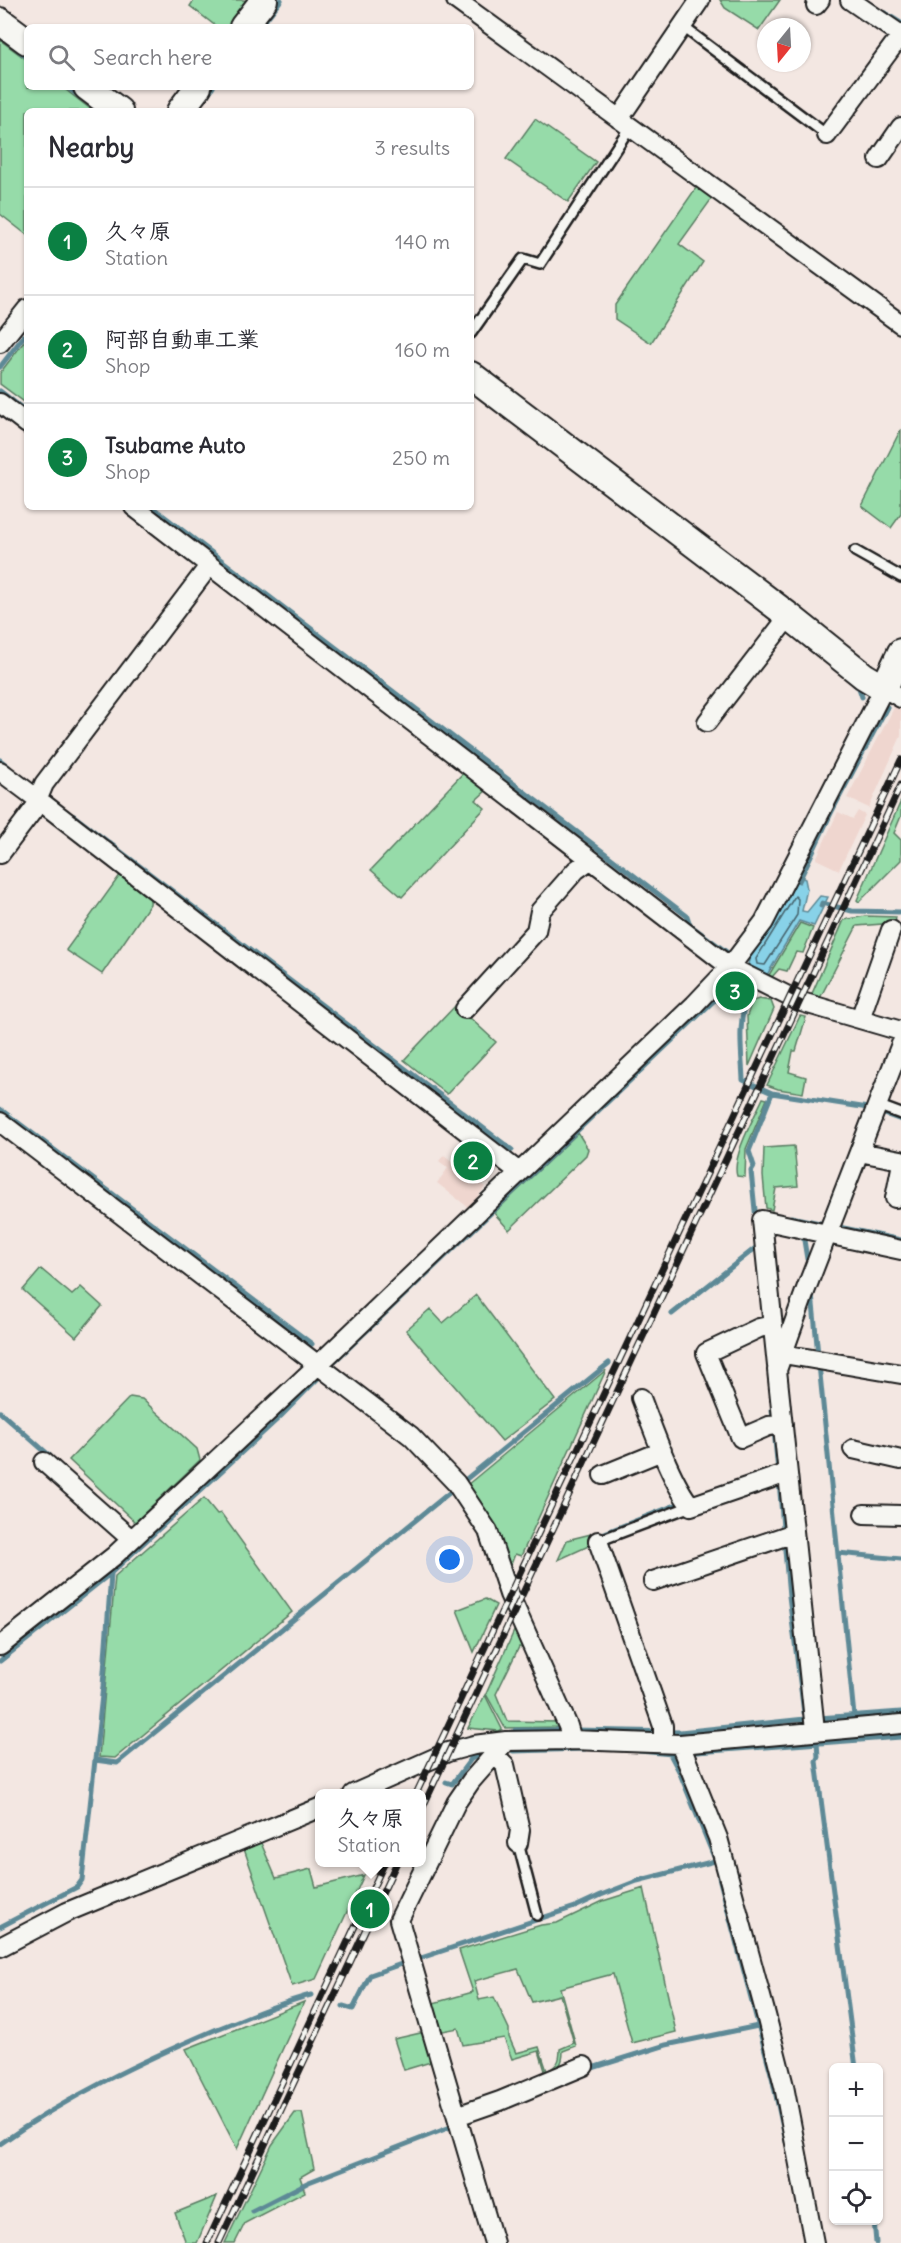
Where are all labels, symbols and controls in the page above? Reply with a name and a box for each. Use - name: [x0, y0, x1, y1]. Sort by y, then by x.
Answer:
- north arrow: [757, 18, 811, 72]
- search box: [24, 24, 474, 90]
- icon: search: [45, 41, 78, 74]
- text: Search here: [93, 43, 212, 71]
- text: Nearby: [48, 131, 134, 164]
- text: 3 results: [374, 135, 450, 160]
- text: 久々原: [105, 217, 171, 245]
- text: 1: [64, 229, 71, 254]
- text: 140 m: [395, 229, 450, 254]
- text: Station: [105, 245, 168, 270]
- text: 阿部自動車工業: [105, 325, 259, 353]
- text: 2: [62, 337, 73, 362]
- text: 160 m: [395, 337, 450, 362]
- text: Shop: [105, 353, 150, 378]
- text: Tsubame Auto: [105, 431, 246, 459]
- text: 3: [62, 445, 73, 470]
- text: 250 m: [392, 445, 450, 470]
- text: Shop: [105, 459, 150, 484]
- pin: 3: [716, 968, 754, 1014]
- pin: 2: [454, 1138, 492, 1184]
- your location: [435, 1545, 464, 1574]
- popup: [315, 1789, 426, 1867]
- text: 久々原: [337, 1804, 404, 1832]
- text: Station: [337, 1832, 400, 1857]
- pin: 1: [350, 1886, 389, 1932]
- map controls: [829, 2063, 883, 2225]
- button: +: [829, 2063, 883, 2117]
- button: −: [829, 2117, 883, 2171]
- button: locate: [829, 2171, 883, 2225]

